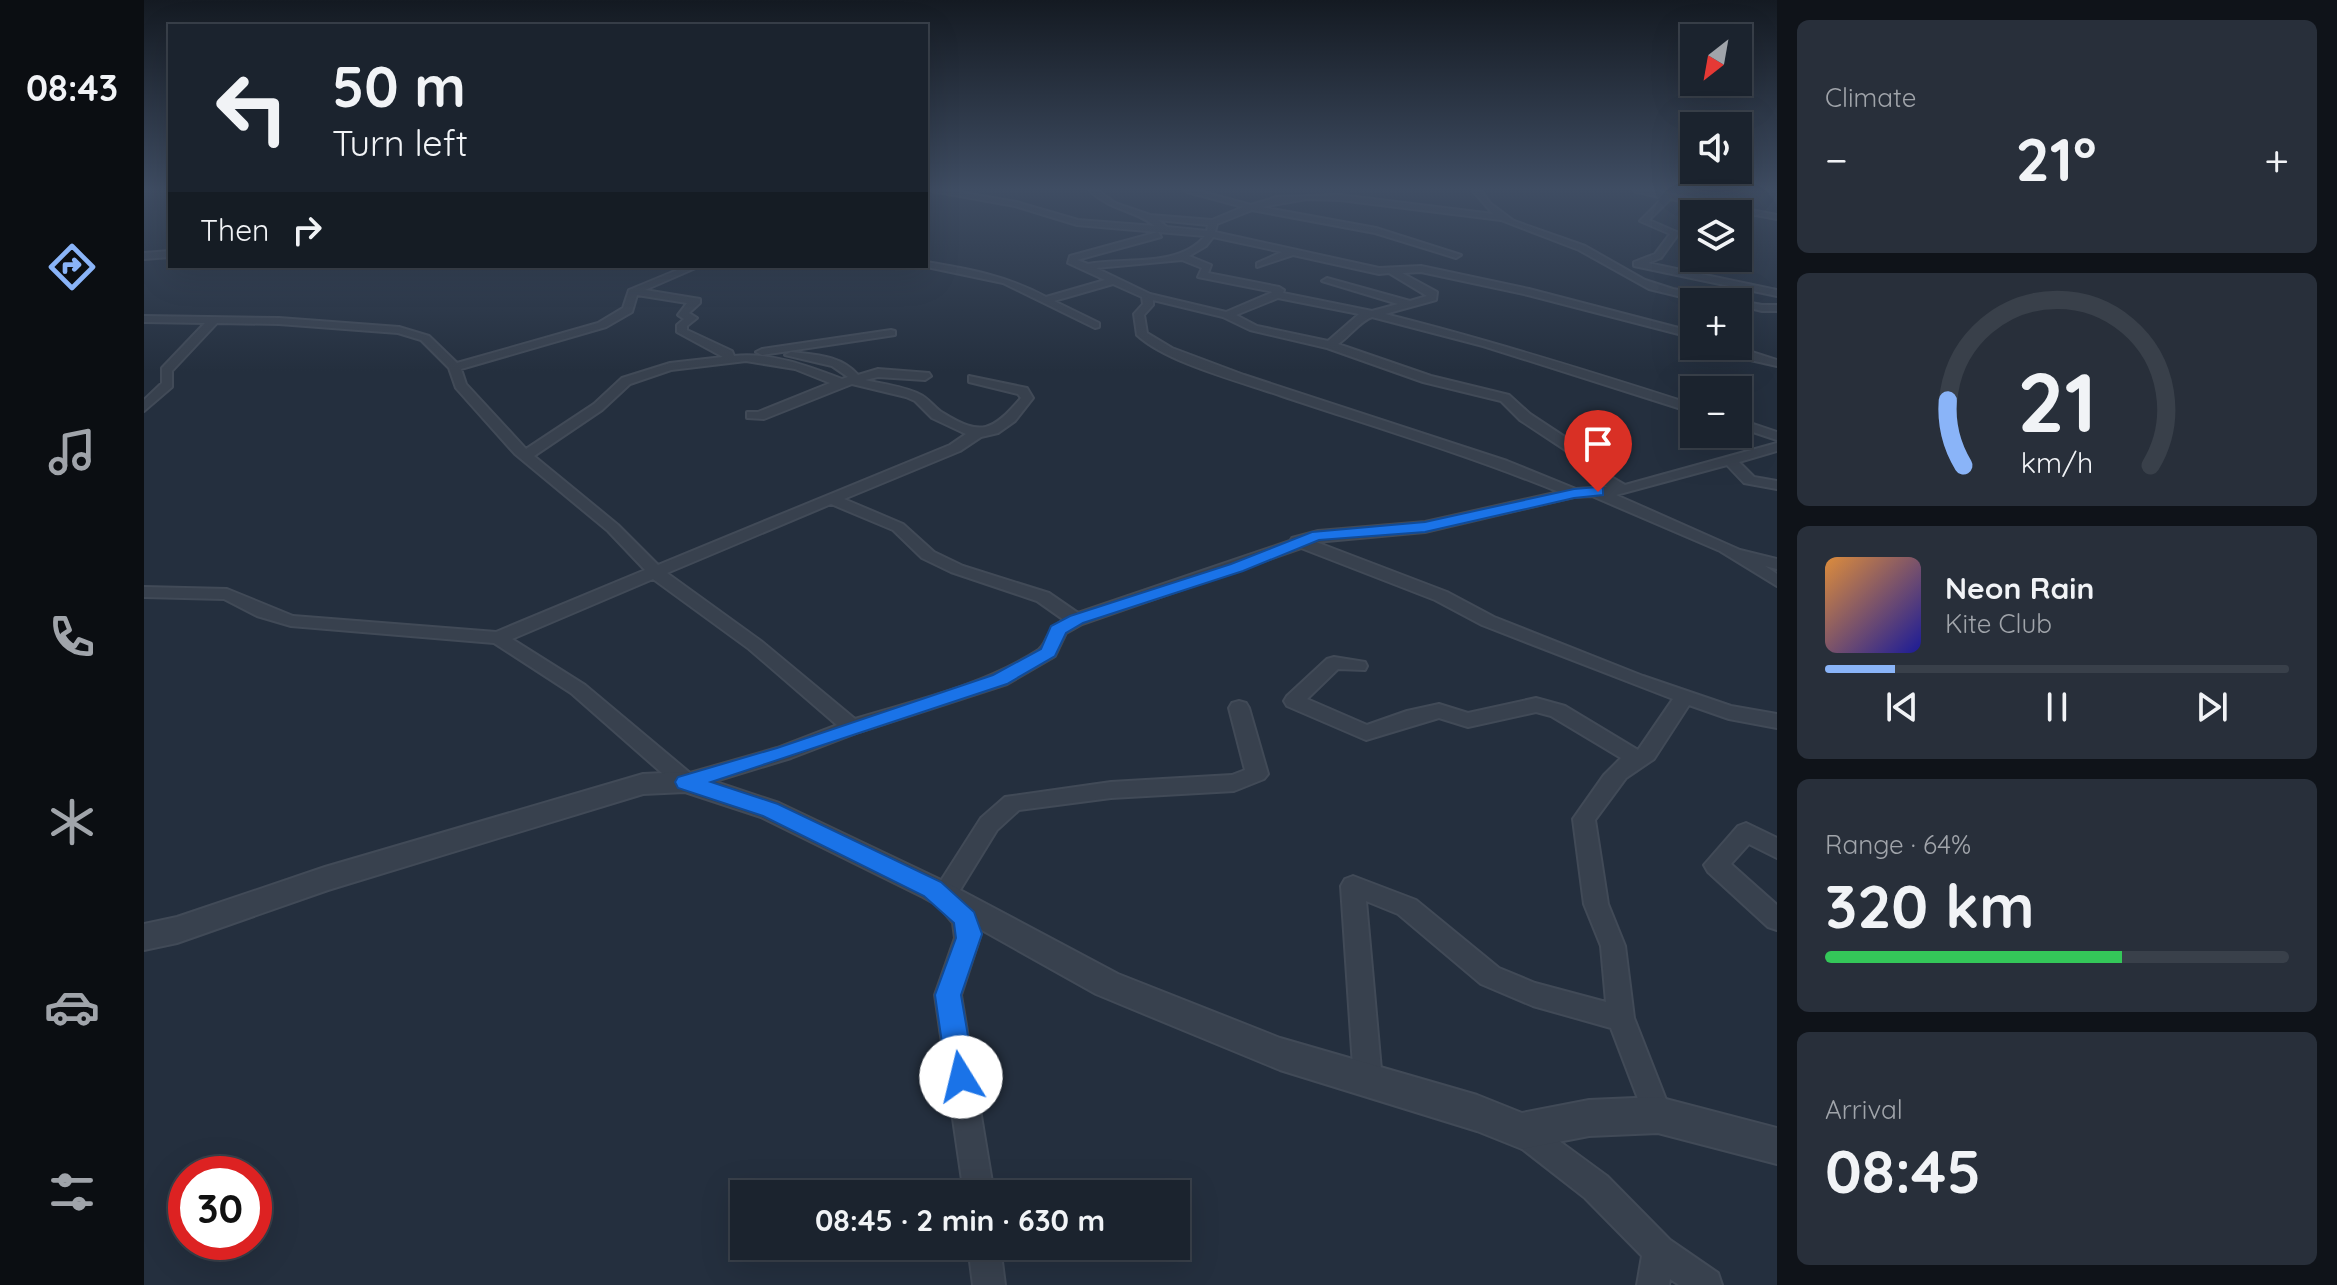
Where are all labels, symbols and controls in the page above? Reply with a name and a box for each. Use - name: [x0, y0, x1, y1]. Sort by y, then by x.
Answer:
- north arrow: [1680, 24, 1752, 96]
- map controls: [1680, 24, 1752, 448]
- text: 50 m: [332, 51, 466, 121]
- icon: left: [200, 56, 304, 160]
- text: 08:43: [26, 65, 118, 110]
- text: Climate: [1825, 81, 1916, 114]
- button: sound: [1680, 112, 1752, 184]
- text: Turn left: [332, 120, 468, 165]
- text: 21°: [2016, 121, 2097, 196]
- text: −: [1825, 132, 1848, 187]
- text: +: [2264, 132, 2289, 187]
- button: layers: [1680, 200, 1752, 272]
- icon: right: [285, 208, 329, 252]
- text: Then: [200, 211, 269, 249]
- icon: directions: [44, 239, 100, 295]
- button: +: [1680, 288, 1752, 360]
- text: 21: [2017, 348, 2097, 452]
- button: −: [1680, 376, 1752, 448]
- pin: [1564, 410, 1632, 492]
- icon: arrive: [1576, 422, 1620, 466]
- icon: music: [44, 424, 100, 480]
- text: km/h: [2021, 444, 2093, 480]
- text: Neon Rain: [1945, 569, 2094, 607]
- text: Kite Club: [1945, 607, 2052, 640]
- icon: phone: [44, 609, 100, 665]
- icon: previous: [1880, 685, 1924, 729]
- icon: pause: [2035, 685, 2079, 729]
- icon: next: [2190, 685, 2234, 729]
- icon: climate: [44, 794, 100, 850]
- text: Range · 64%: [1825, 828, 1971, 861]
- text: 320 km: [1825, 868, 2034, 943]
- icon: car: [44, 979, 100, 1035]
- position arrow: [919, 1035, 1003, 1119]
- text: Arrival: [1825, 1093, 1903, 1126]
- text: 08:45: [1825, 1133, 1981, 1208]
- speed limit sign: 30: [168, 1156, 272, 1260]
- icon: filters: [44, 1164, 100, 1220]
- text: 08:45 · 2 min · 630 m: [815, 1201, 1105, 1239]

